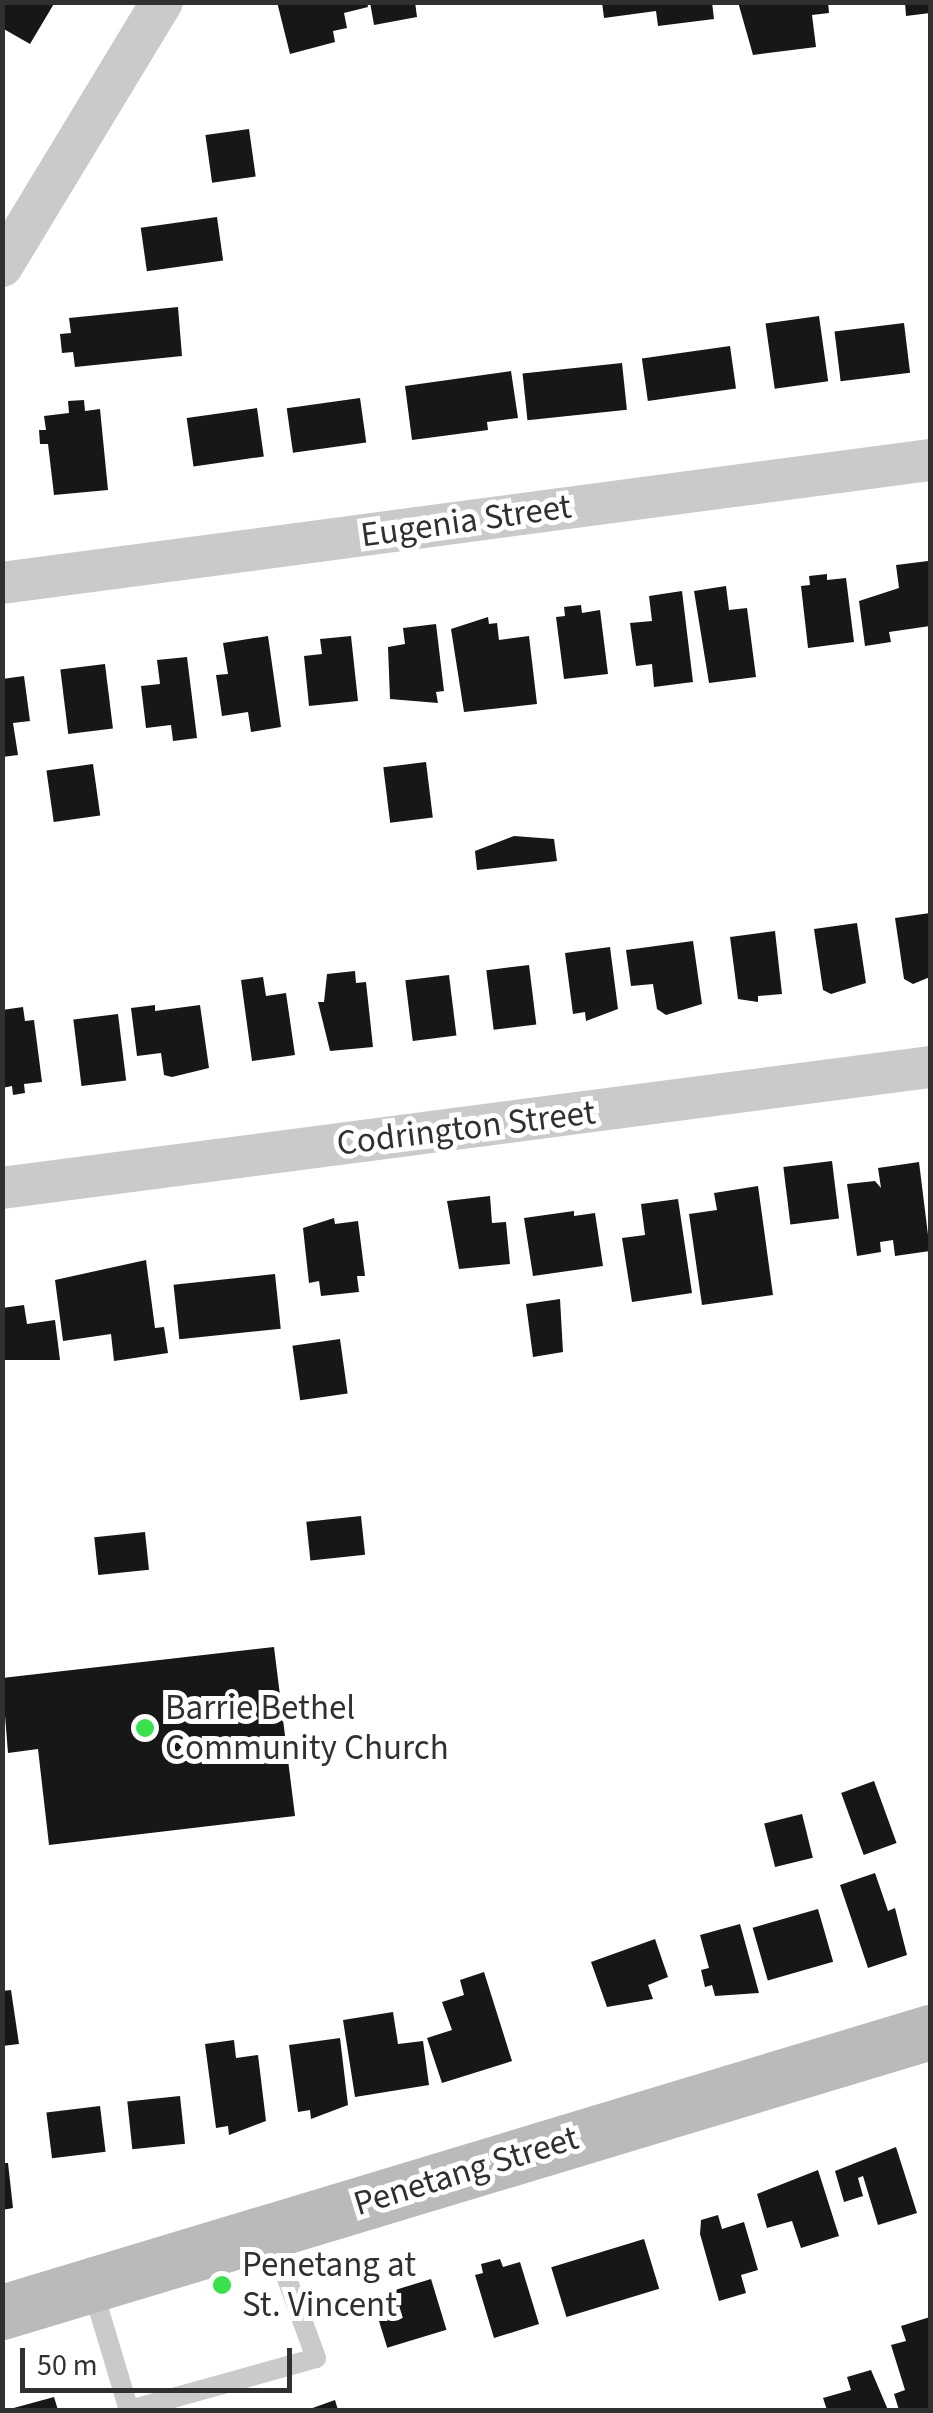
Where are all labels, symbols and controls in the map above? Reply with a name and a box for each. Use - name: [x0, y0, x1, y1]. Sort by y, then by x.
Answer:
- street label: Eugenia Street: [358, 485, 574, 557]
- street label: Codrington Street: [334, 1091, 598, 1165]
- place label: Barrie Bethel Community Church: [165, 1687, 449, 1769]
- marker: Barrie Bethel Community Church: [134, 1717, 156, 1739]
- street label: Penetang Street: [349, 2117, 583, 2225]
- place label: Penetang at St. Vincent: [242, 2244, 416, 2326]
- marker: Penetang at St. Vincent: [211, 2274, 233, 2296]
- scale bar: [25, 2328, 298, 2390]
- text: 50 m: [37, 2344, 98, 2387]

